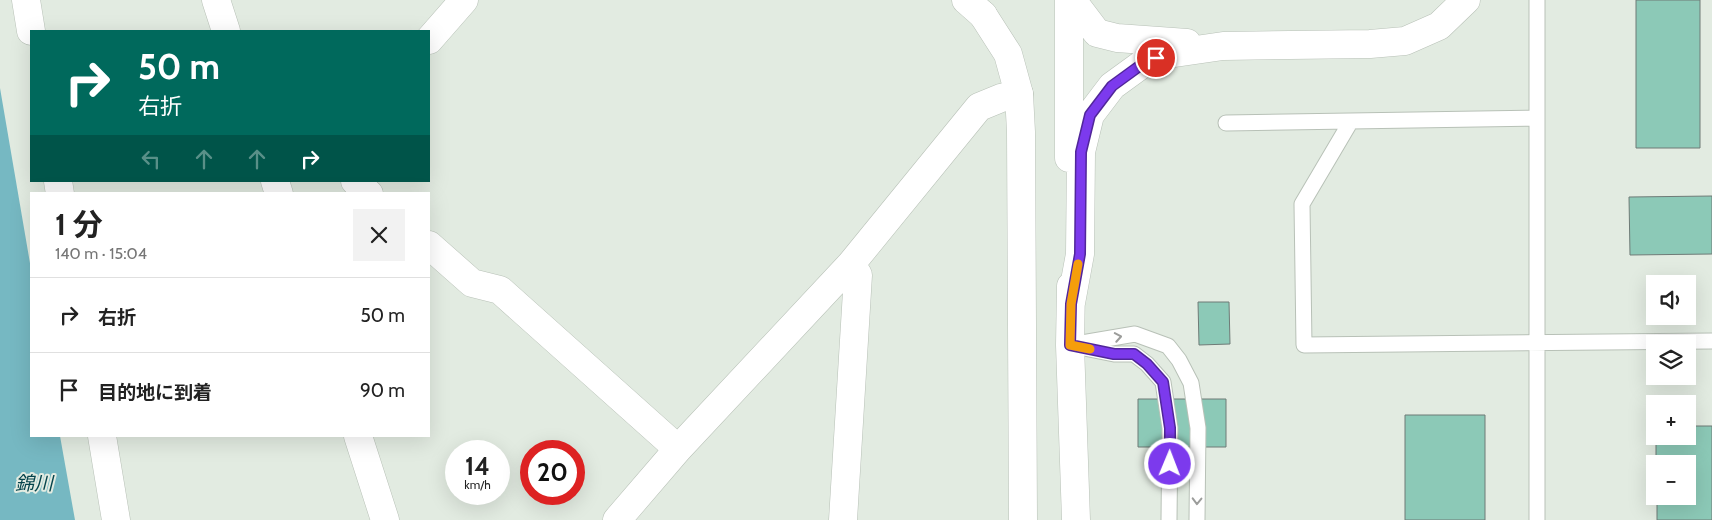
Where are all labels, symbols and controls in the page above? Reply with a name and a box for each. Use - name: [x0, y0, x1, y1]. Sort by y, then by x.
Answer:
- pin: [1135, 37, 1177, 79]
- icon: arrive: [1142, 44, 1170, 72]
- text: 50 m: [138, 45, 220, 88]
- icon: right: [55, 50, 120, 115]
- text: 右折: [138, 93, 182, 120]
- icon: left: [137, 145, 165, 173]
- icon: ahead: [190, 145, 218, 173]
- icon: ahead: [243, 145, 271, 173]
- icon: right: [296, 145, 324, 173]
- text: 1 分: [55, 206, 103, 243]
- button: close: [353, 209, 405, 261]
- text: 140 m · 15:04: [55, 244, 147, 263]
- map controls: [1646, 275, 1696, 505]
- button: sound: [1646, 275, 1696, 325]
- icon: right: [55, 301, 83, 329]
- text: 50 m: [361, 304, 405, 327]
- text: 右折: [98, 306, 136, 329]
- one-way arrow: [1114, 332, 1123, 342]
- button: layers: [1646, 335, 1696, 385]
- icon: arrive: [55, 376, 83, 404]
- text: 90 m: [360, 379, 405, 402]
- text: 目的地に到着: [98, 381, 212, 404]
- button: +: [1646, 395, 1696, 445]
- position arrow: [1143, 437, 1195, 489]
- speed limit sign: 20: [520, 440, 585, 505]
- text: 14: [465, 451, 490, 481]
- button: −: [1646, 455, 1696, 505]
- water label: 錦川: [15, 472, 55, 495]
- text: km/h: [464, 477, 491, 492]
- one-way arrow: [1192, 498, 1202, 506]

